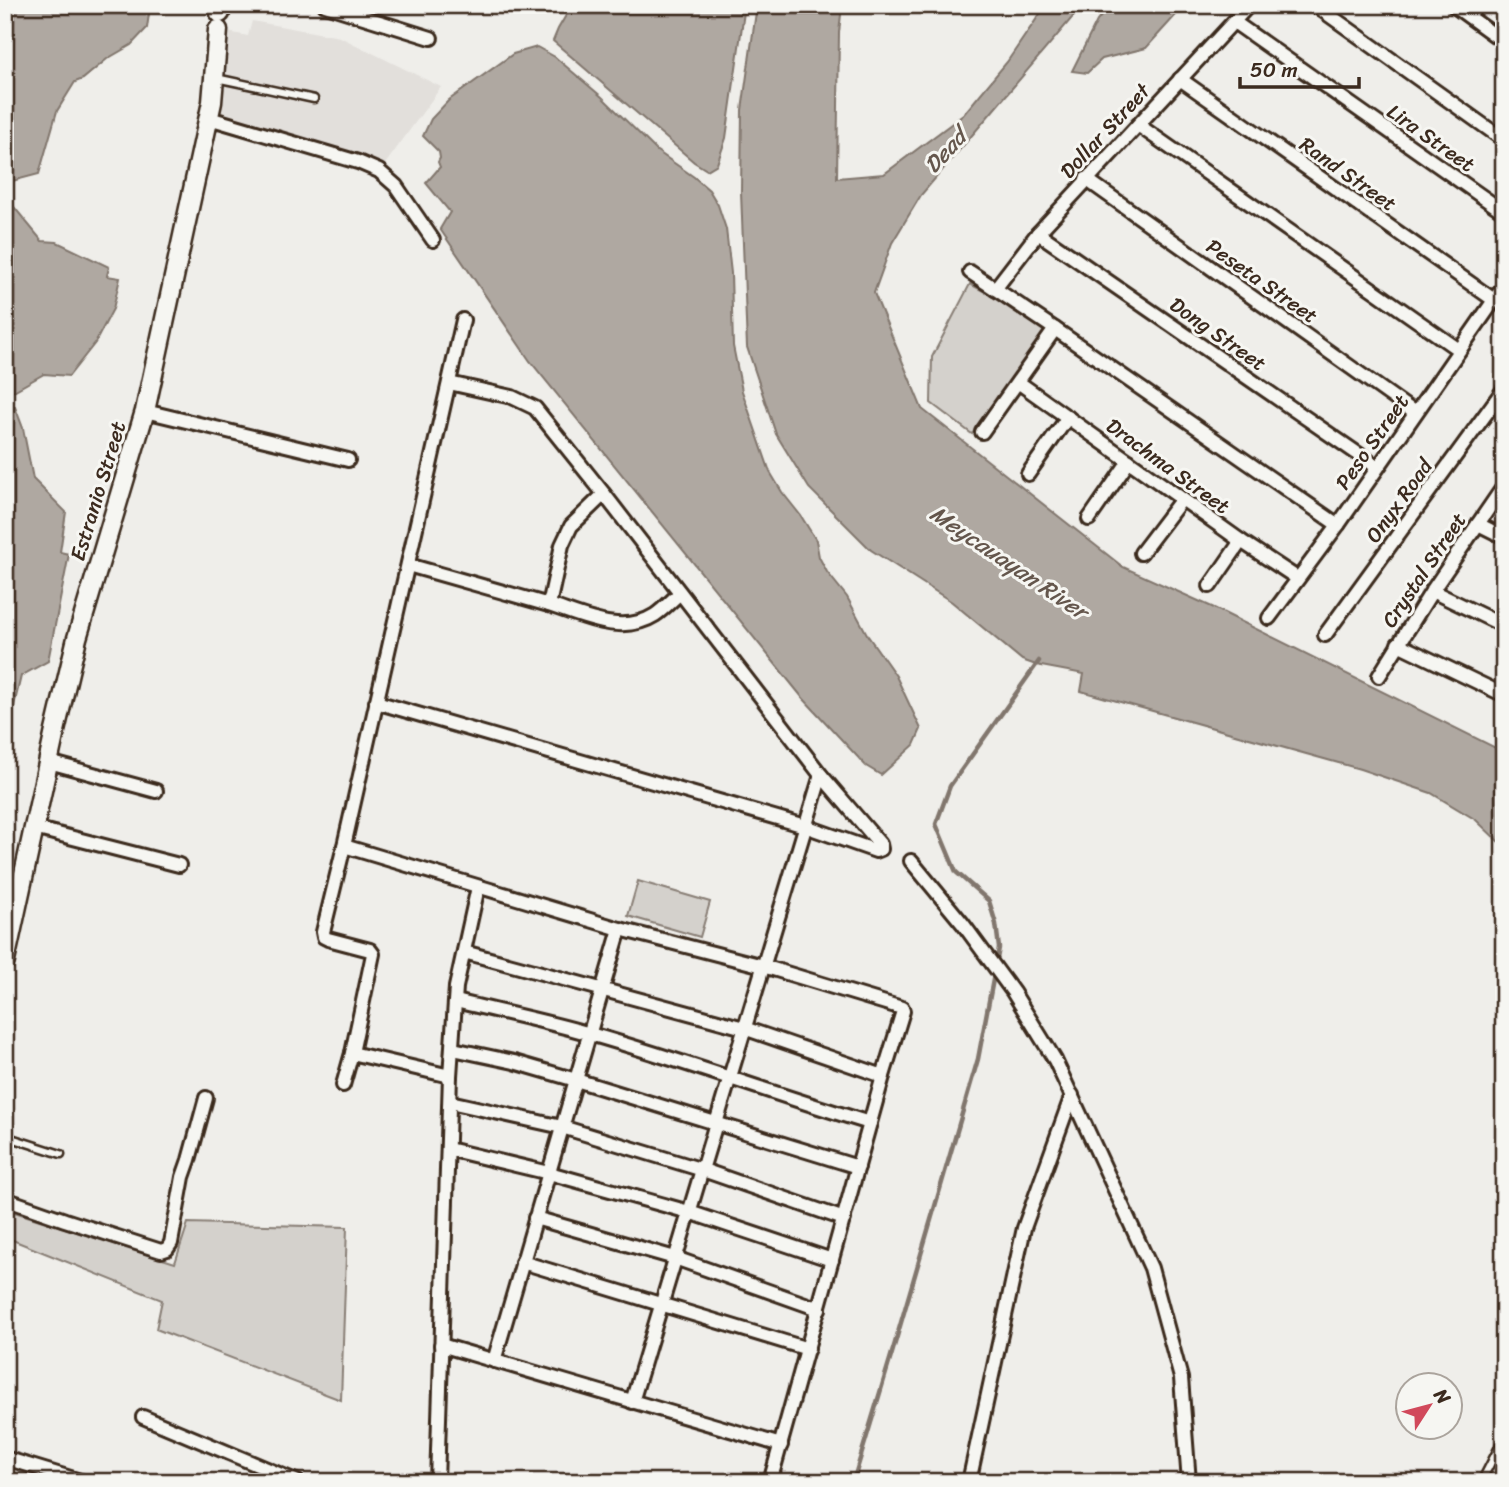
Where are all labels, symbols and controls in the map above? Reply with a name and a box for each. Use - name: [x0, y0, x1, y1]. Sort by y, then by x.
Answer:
- scale bar: [1240, 46, 1358, 90]
- text: 50 m: [1250, 51, 1298, 89]
- street label: Dollar Street: [1050, 73, 1161, 188]
- street label: Lira Street: [1379, 93, 1483, 183]
- water label: Dead: [914, 115, 981, 183]
- street label: Rand Street: [1291, 126, 1405, 222]
- street label: Peseta Street: [1198, 228, 1326, 334]
- street label: Dong Street: [1161, 286, 1275, 382]
- street label: Peso Street: [1325, 386, 1419, 498]
- street label: Drachma Street: [1098, 408, 1238, 524]
- street label: Estranio Street: [59, 416, 137, 566]
- street label: Onyx Road: [1355, 449, 1444, 551]
- water label: Meycauayan River: [921, 494, 1099, 633]
- street label: Crystal Street: [1371, 504, 1477, 636]
- north arrow: [1394, 1372, 1464, 1442]
- text: N: [1425, 1380, 1460, 1412]

